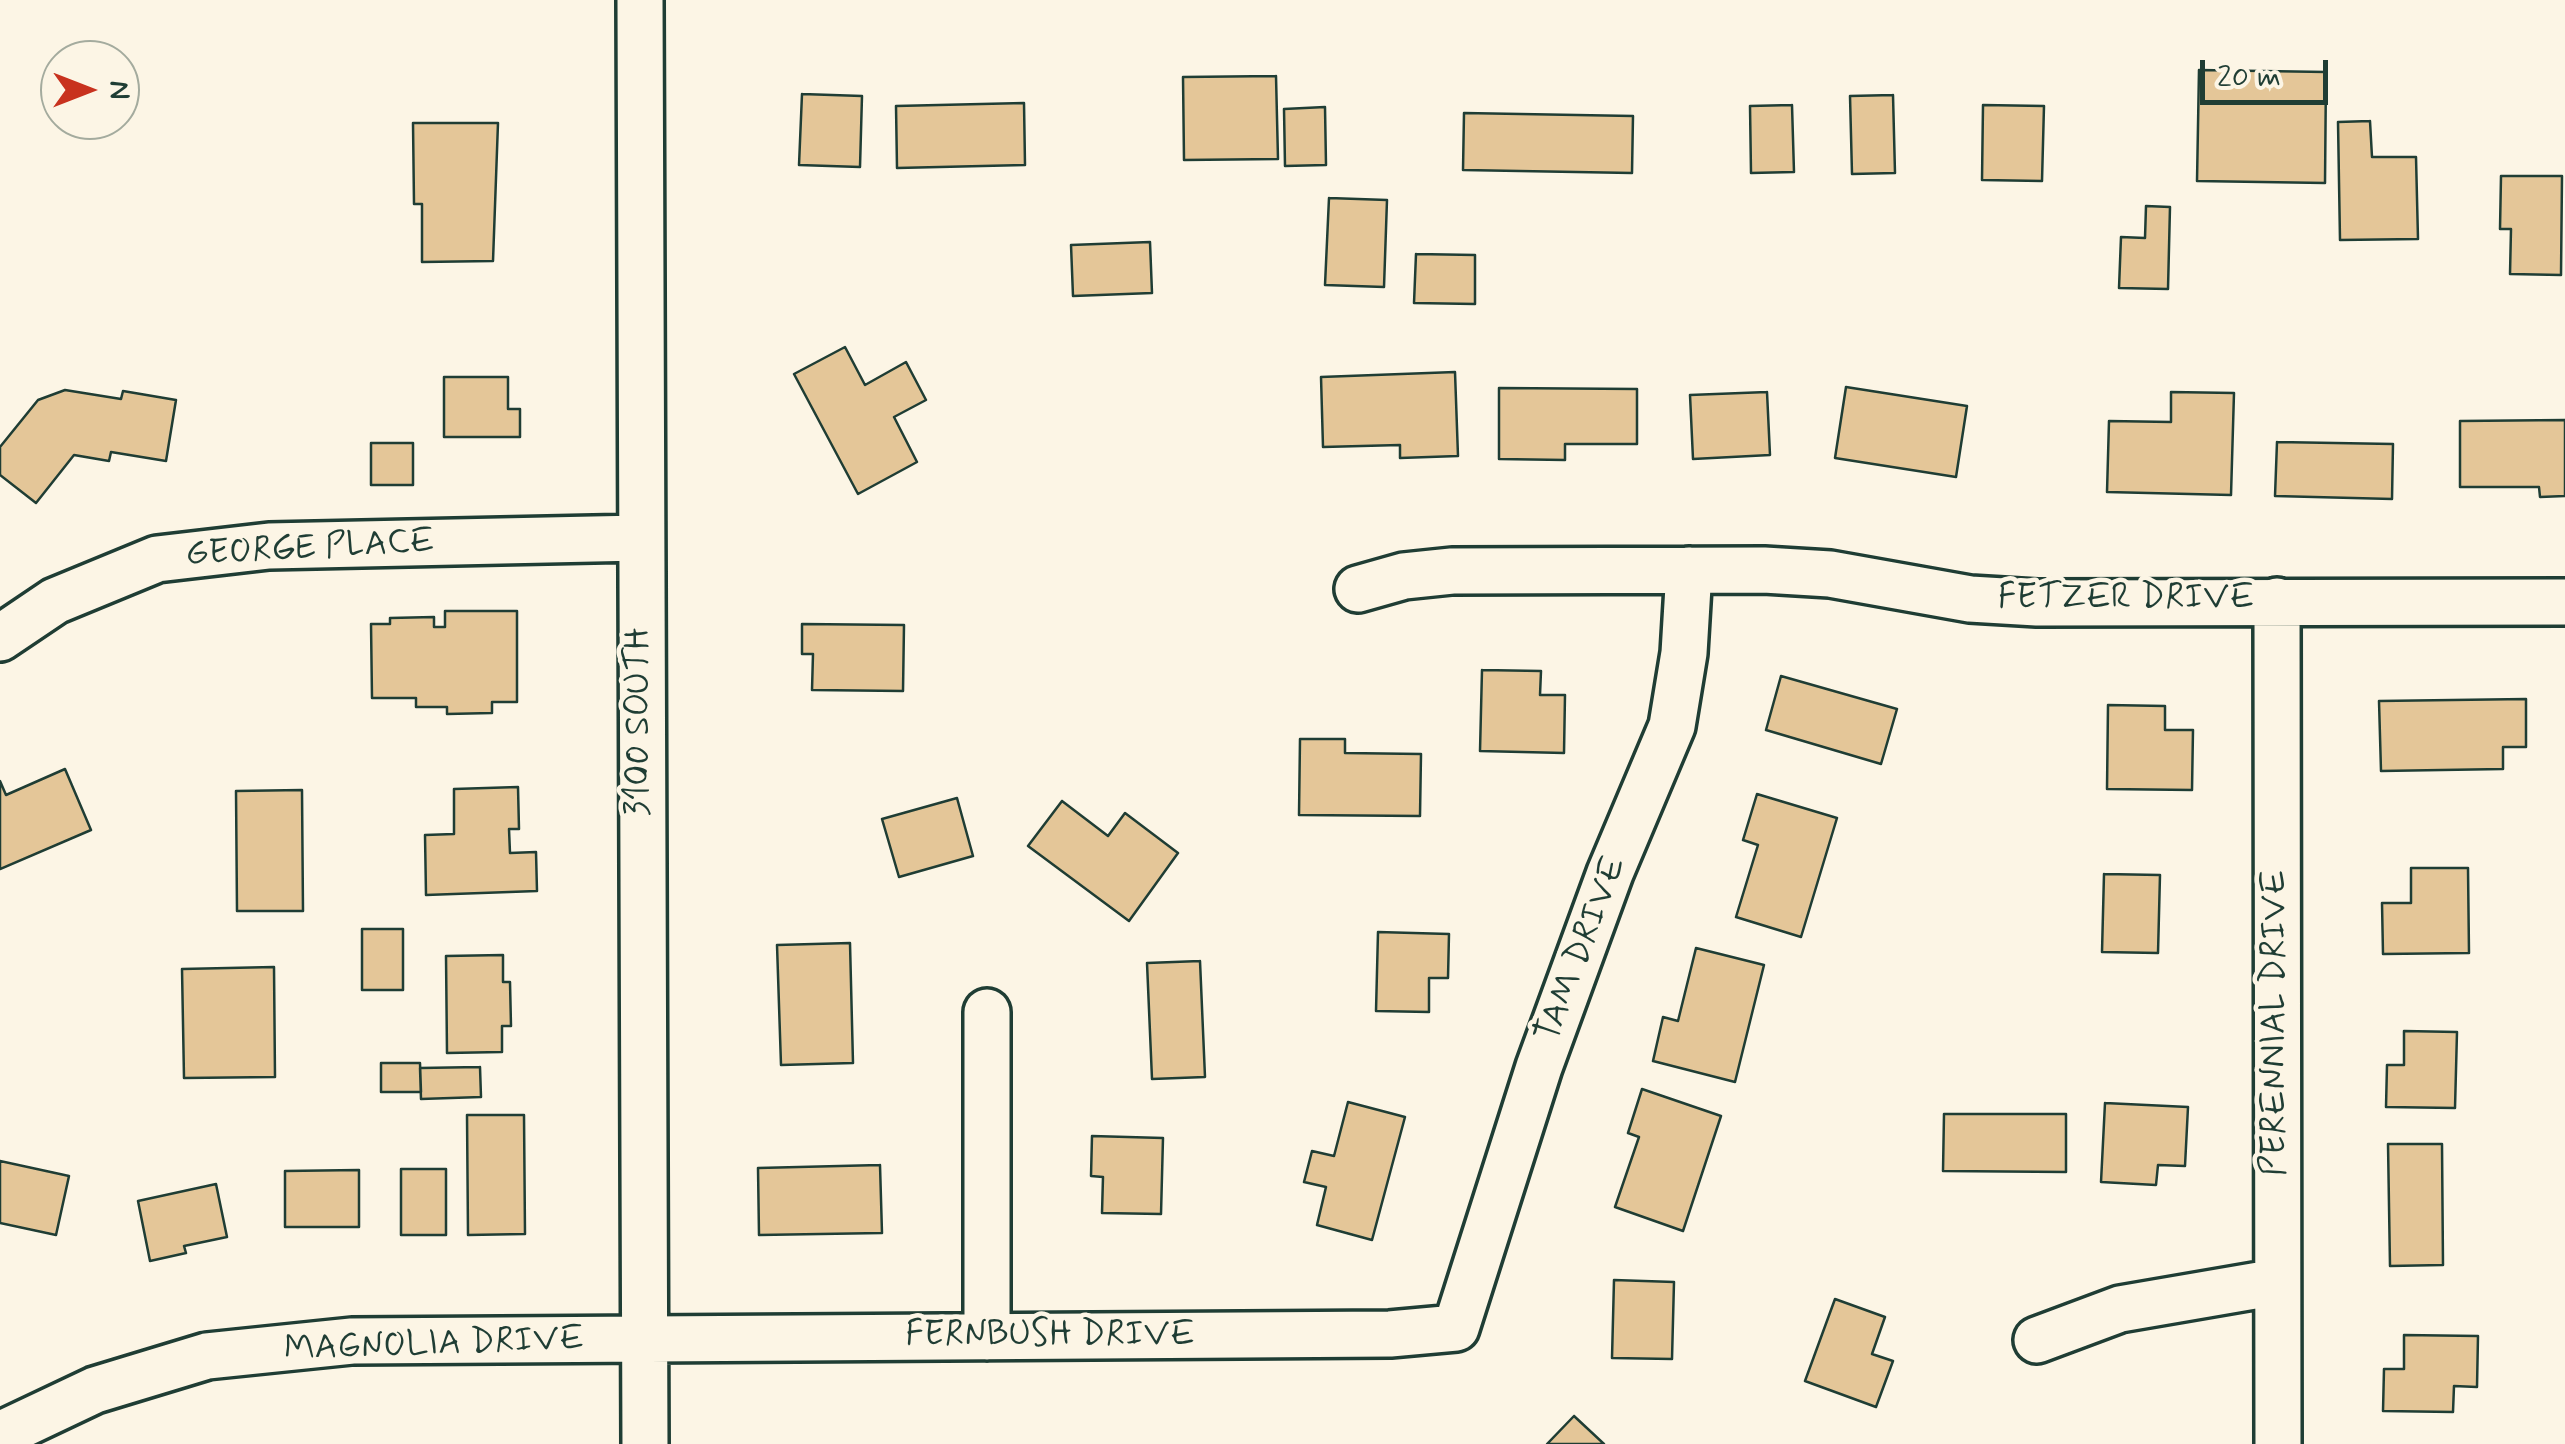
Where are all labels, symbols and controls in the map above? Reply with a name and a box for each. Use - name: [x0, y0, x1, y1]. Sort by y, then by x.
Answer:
- north arrow: [40, 40, 140, 140]
- scale bar: [2205, 40, 2332, 102]
- text: 20 m: [2217, 58, 2281, 97]
- text: N: [100, 81, 137, 99]
- street label: GEORGE PLACE: [184, 523, 436, 577]
- street label: FETZER DRIVE: [1998, 579, 2254, 621]
- street label: 3100 SOUTH: [620, 627, 662, 817]
- street label: TAM DRIVE: [1528, 851, 1638, 1049]
- street label: PERENNIAL DRIVE: [2256, 870, 2298, 1176]
- street label: FERNBUSH DRIVE: [905, 1316, 1195, 1358]
- street label: MAGNOLIA DRIVE: [283, 1320, 585, 1372]

